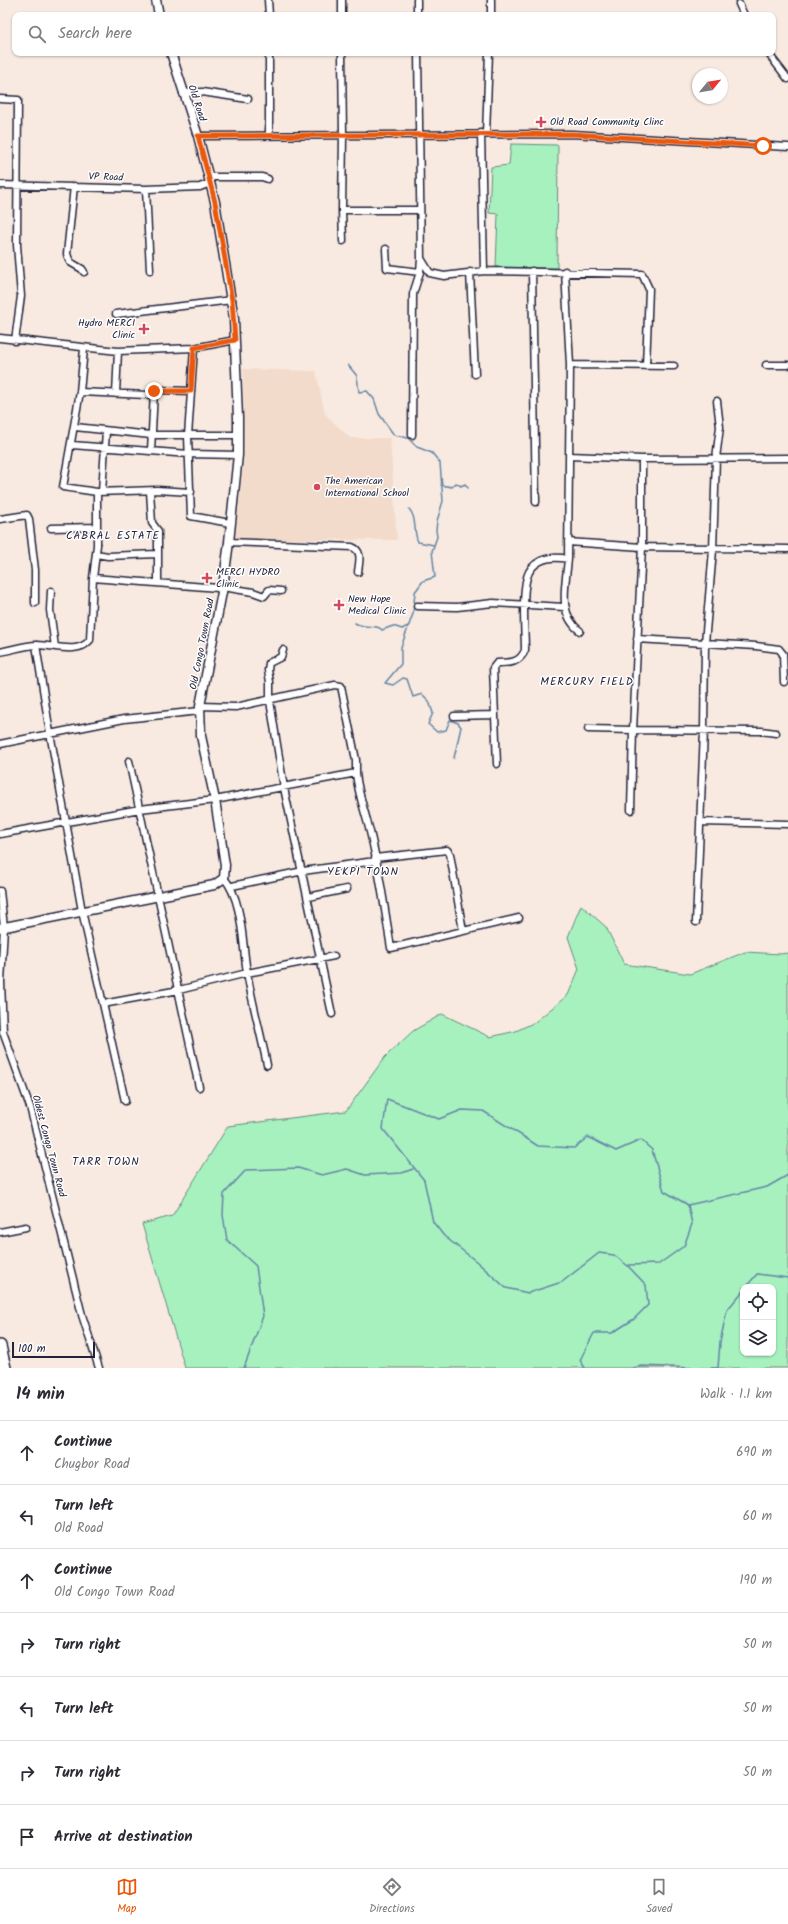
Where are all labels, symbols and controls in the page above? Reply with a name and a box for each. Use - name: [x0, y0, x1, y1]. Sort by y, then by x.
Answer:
- search box: [12, 12, 776, 56]
- text: Search here: [58, 22, 132, 46]
- icon: search: [26, 23, 48, 45]
- north arrow: [692, 68, 728, 104]
- street label: Old Road: [184, 83, 211, 124]
- place label: Old Road Community Clinc: [550, 114, 664, 130]
- marker: Old Road Community Clinc: [535, 116, 547, 128]
- route start: [754, 137, 772, 155]
- street label: VP Road: [88, 168, 125, 186]
- place label: Hydro MERCI Clinic: [78, 315, 136, 343]
- marker: Hydro MERCI Clinic: [138, 323, 150, 335]
- route end: [145, 382, 163, 400]
- place label: The American International School: [325, 473, 410, 501]
- marker: The American International School: [312, 482, 322, 492]
- district label: CABRAL ESTATE: [66, 527, 160, 545]
- place label: MERCI HYDRO Clinic: [216, 564, 280, 592]
- marker: MERCI HYDRO Clinic: [201, 572, 213, 584]
- place label: New Hope Medical Clinic: [348, 591, 407, 619]
- street label: Old Congo Town Road: [185, 596, 219, 691]
- marker: New Hope Medical Clinic: [333, 599, 345, 611]
- district label: MERCURY FIELD: [540, 673, 634, 691]
- district label: YEKPI TOWN: [327, 863, 399, 881]
- street label: Oldest Congo Town Road: [28, 1093, 71, 1200]
- district label: TARR TOWN: [72, 1153, 140, 1171]
- map controls: [740, 1284, 776, 1356]
- button: locate: [740, 1284, 776, 1320]
- button: layers: [740, 1320, 776, 1356]
- scale bar: [12, 1340, 95, 1359]
- text: 100 m: [18, 1340, 46, 1358]
- text: 14 min: [16, 1381, 65, 1408]
- text: Walk · 1.1 km: [700, 1384, 772, 1405]
- text: Continue: [54, 1430, 112, 1454]
- icon: ahead: [16, 1442, 38, 1464]
- text: 690 m: [736, 1442, 772, 1463]
- text: Chugbor Road: [54, 1454, 129, 1475]
- text: Turn left: [54, 1494, 114, 1518]
- icon: left: [16, 1506, 38, 1528]
- text: 60 m: [743, 1506, 772, 1527]
- text: Old Road: [54, 1518, 103, 1539]
- text: Continue: [54, 1558, 112, 1582]
- icon: ahead: [16, 1570, 38, 1592]
- text: 190 m: [740, 1570, 772, 1591]
- text: Old Congo Town Road: [54, 1582, 175, 1603]
- text: Turn right: [54, 1633, 121, 1657]
- icon: right: [16, 1634, 38, 1656]
- text: 50 m: [743, 1634, 772, 1655]
- text: Turn left: [54, 1697, 114, 1721]
- icon: left: [16, 1698, 38, 1720]
- text: 50 m: [743, 1698, 772, 1719]
- text: Turn right: [54, 1761, 121, 1785]
- icon: right: [16, 1762, 38, 1784]
- text: 50 m: [743, 1762, 772, 1783]
- text: Arrive at destination: [54, 1825, 193, 1849]
- icon: arrive: [16, 1826, 38, 1848]
- tab: Map: [116, 1876, 138, 1918]
- tab: Directions: [369, 1876, 415, 1918]
- tab: Saved: [646, 1876, 672, 1918]

